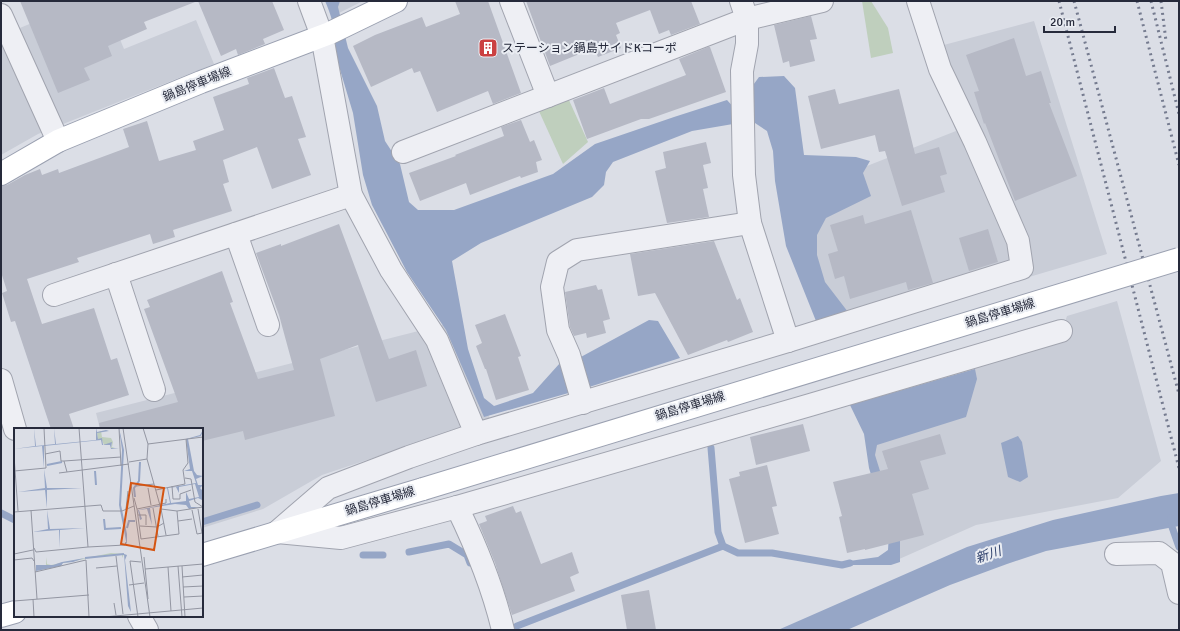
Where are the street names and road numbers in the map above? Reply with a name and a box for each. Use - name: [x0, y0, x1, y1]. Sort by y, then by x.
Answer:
- street label: 鍋島停車場線: [161, 64, 233, 105]
- street label: 鍋島停車場線: [964, 296, 1037, 331]
- street label: 鍋島停車場線: [654, 389, 727, 424]
- street label: 鍋島停車場線: [344, 484, 417, 519]

